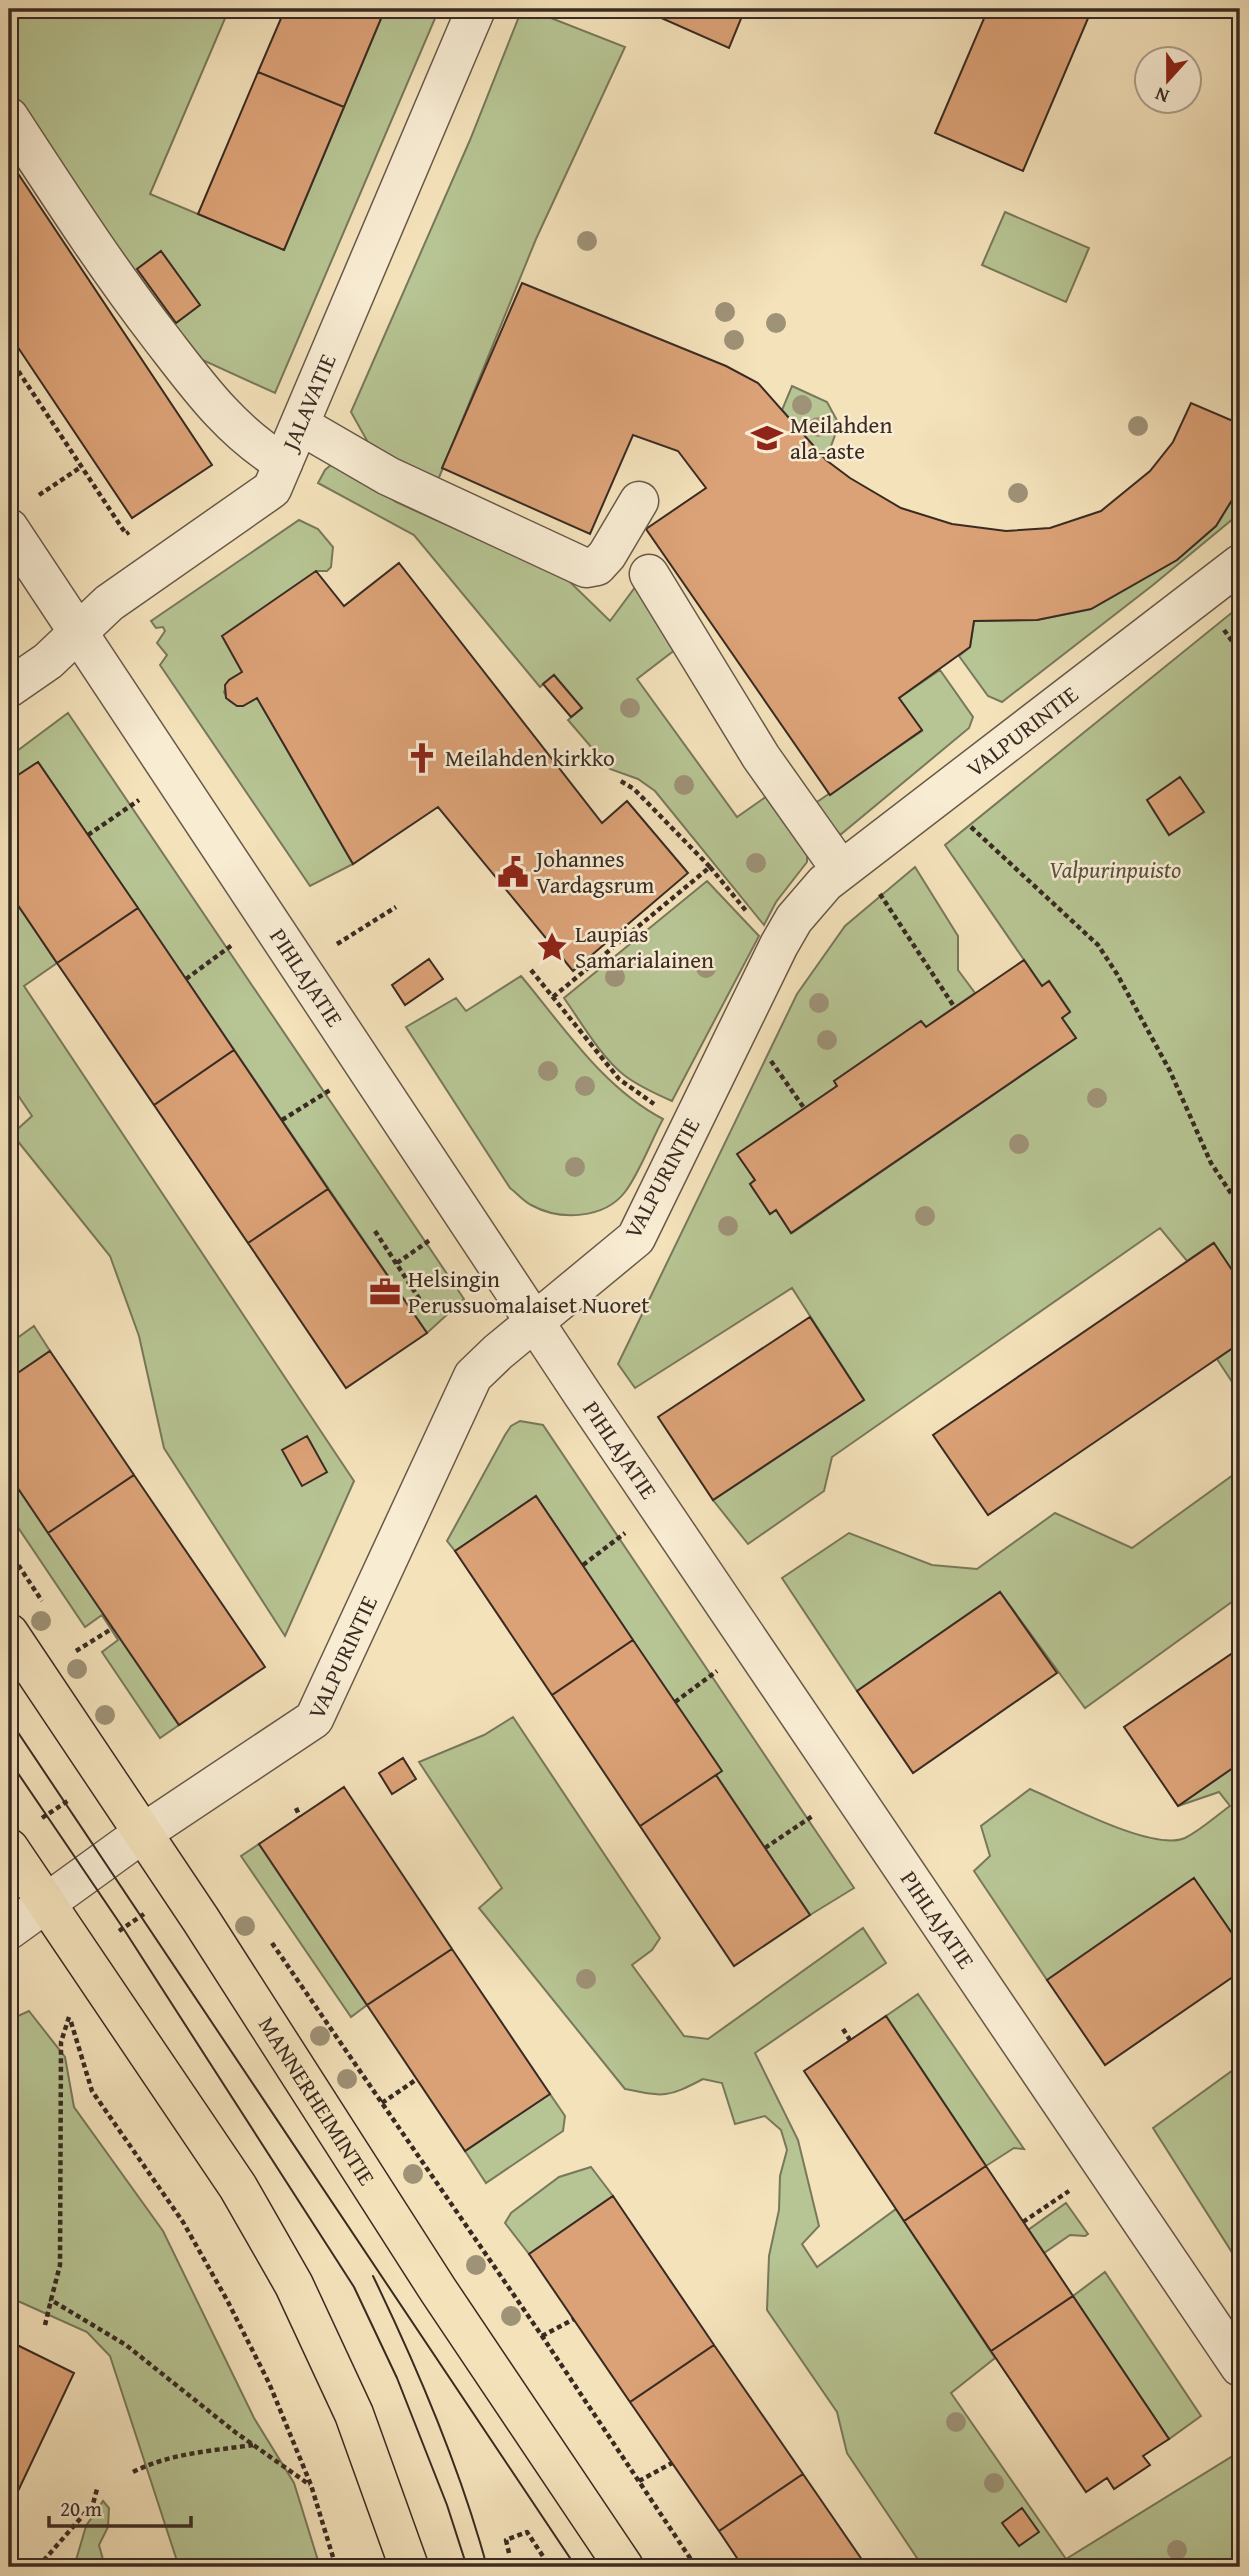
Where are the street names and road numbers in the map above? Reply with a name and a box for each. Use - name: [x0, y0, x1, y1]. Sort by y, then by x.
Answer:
- street label: JALAVATIE: [272, 349, 344, 458]
- street label: VALPURINTIE: [959, 678, 1085, 784]
- street label: PIHLAJATIE: [262, 922, 352, 1033]
- street label: VALPURINTIE: [616, 1112, 707, 1244]
- street label: PIHLAJATIE: [576, 1394, 665, 1505]
- street label: VALPURINTIE: [299, 1590, 385, 1724]
- street label: PIHLAJATIE: [893, 1864, 983, 1975]
- street label: MANNERHEIMINTIE: [251, 2010, 384, 2191]

